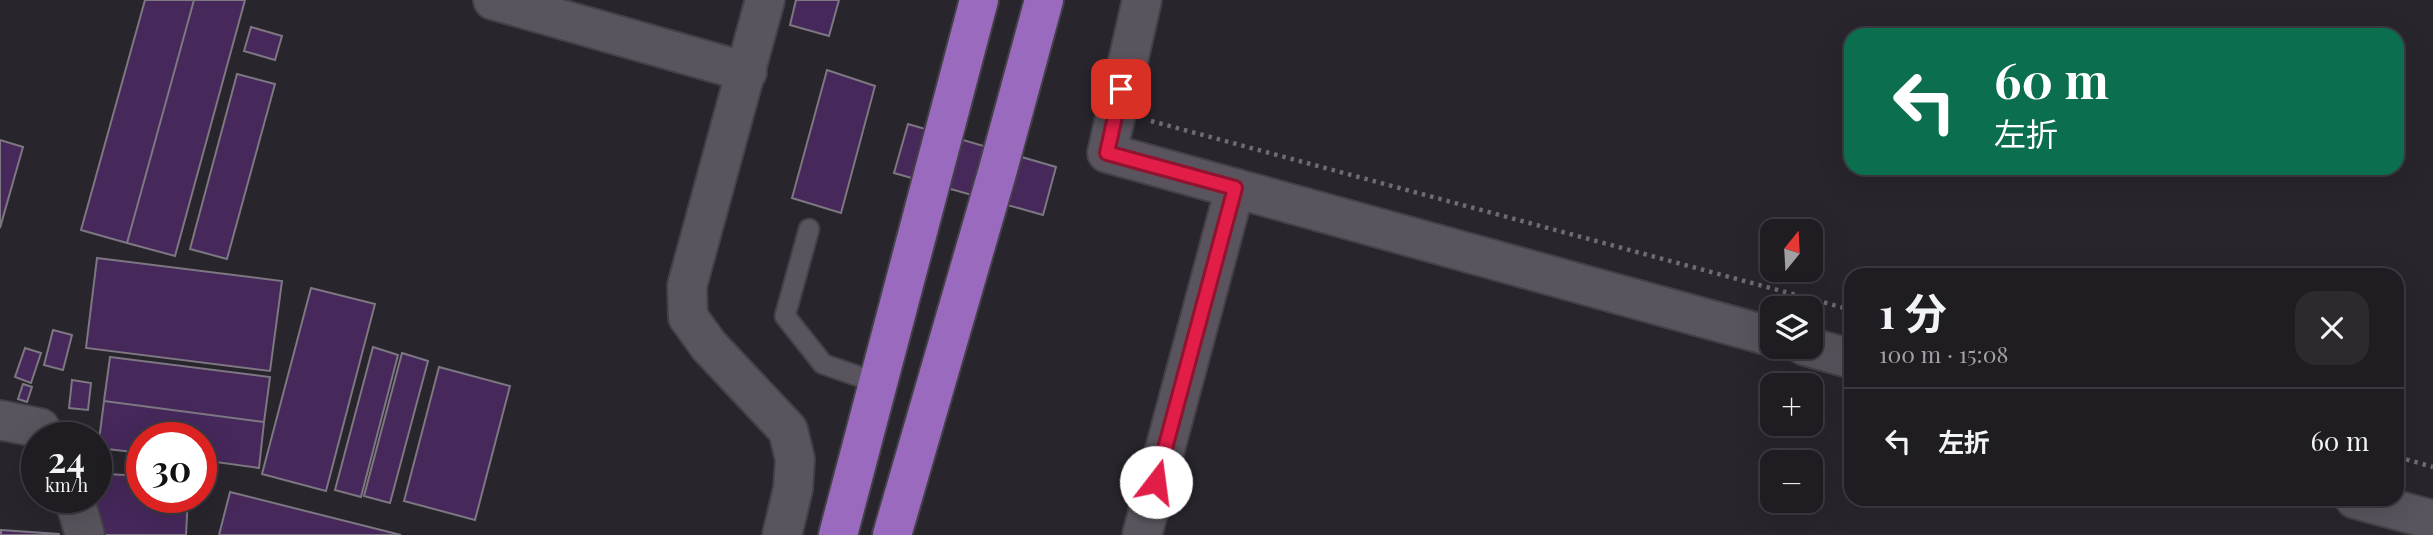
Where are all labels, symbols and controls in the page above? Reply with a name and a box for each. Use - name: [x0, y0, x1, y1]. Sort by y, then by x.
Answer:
- text: 60 m: [1994, 46, 2109, 111]
- icon: left: [1879, 56, 1970, 147]
- pin: [1091, 59, 1151, 119]
- icon: arrive: [1102, 70, 1140, 108]
- text: 左折: [1994, 111, 2058, 154]
- north arrow: [1760, 219, 1824, 282]
- map controls: [1760, 219, 1823, 513]
- text: 1 分: [1879, 284, 1947, 340]
- button: close: [2295, 291, 2369, 365]
- button: layers: [1760, 296, 1823, 359]
- text: 100 m · 15:08: [1879, 338, 2008, 369]
- button: +: [1760, 373, 1823, 436]
- speed limit sign: 30: [126, 422, 217, 513]
- icon: left: [1879, 422, 1917, 460]
- text: 60 m: [2310, 423, 2369, 458]
- text: 左折: [1938, 424, 1990, 459]
- text: 24: [48, 435, 85, 482]
- position arrow: [1119, 445, 1193, 519]
- button: −: [1760, 450, 1823, 513]
- text: km/h: [45, 473, 88, 497]

